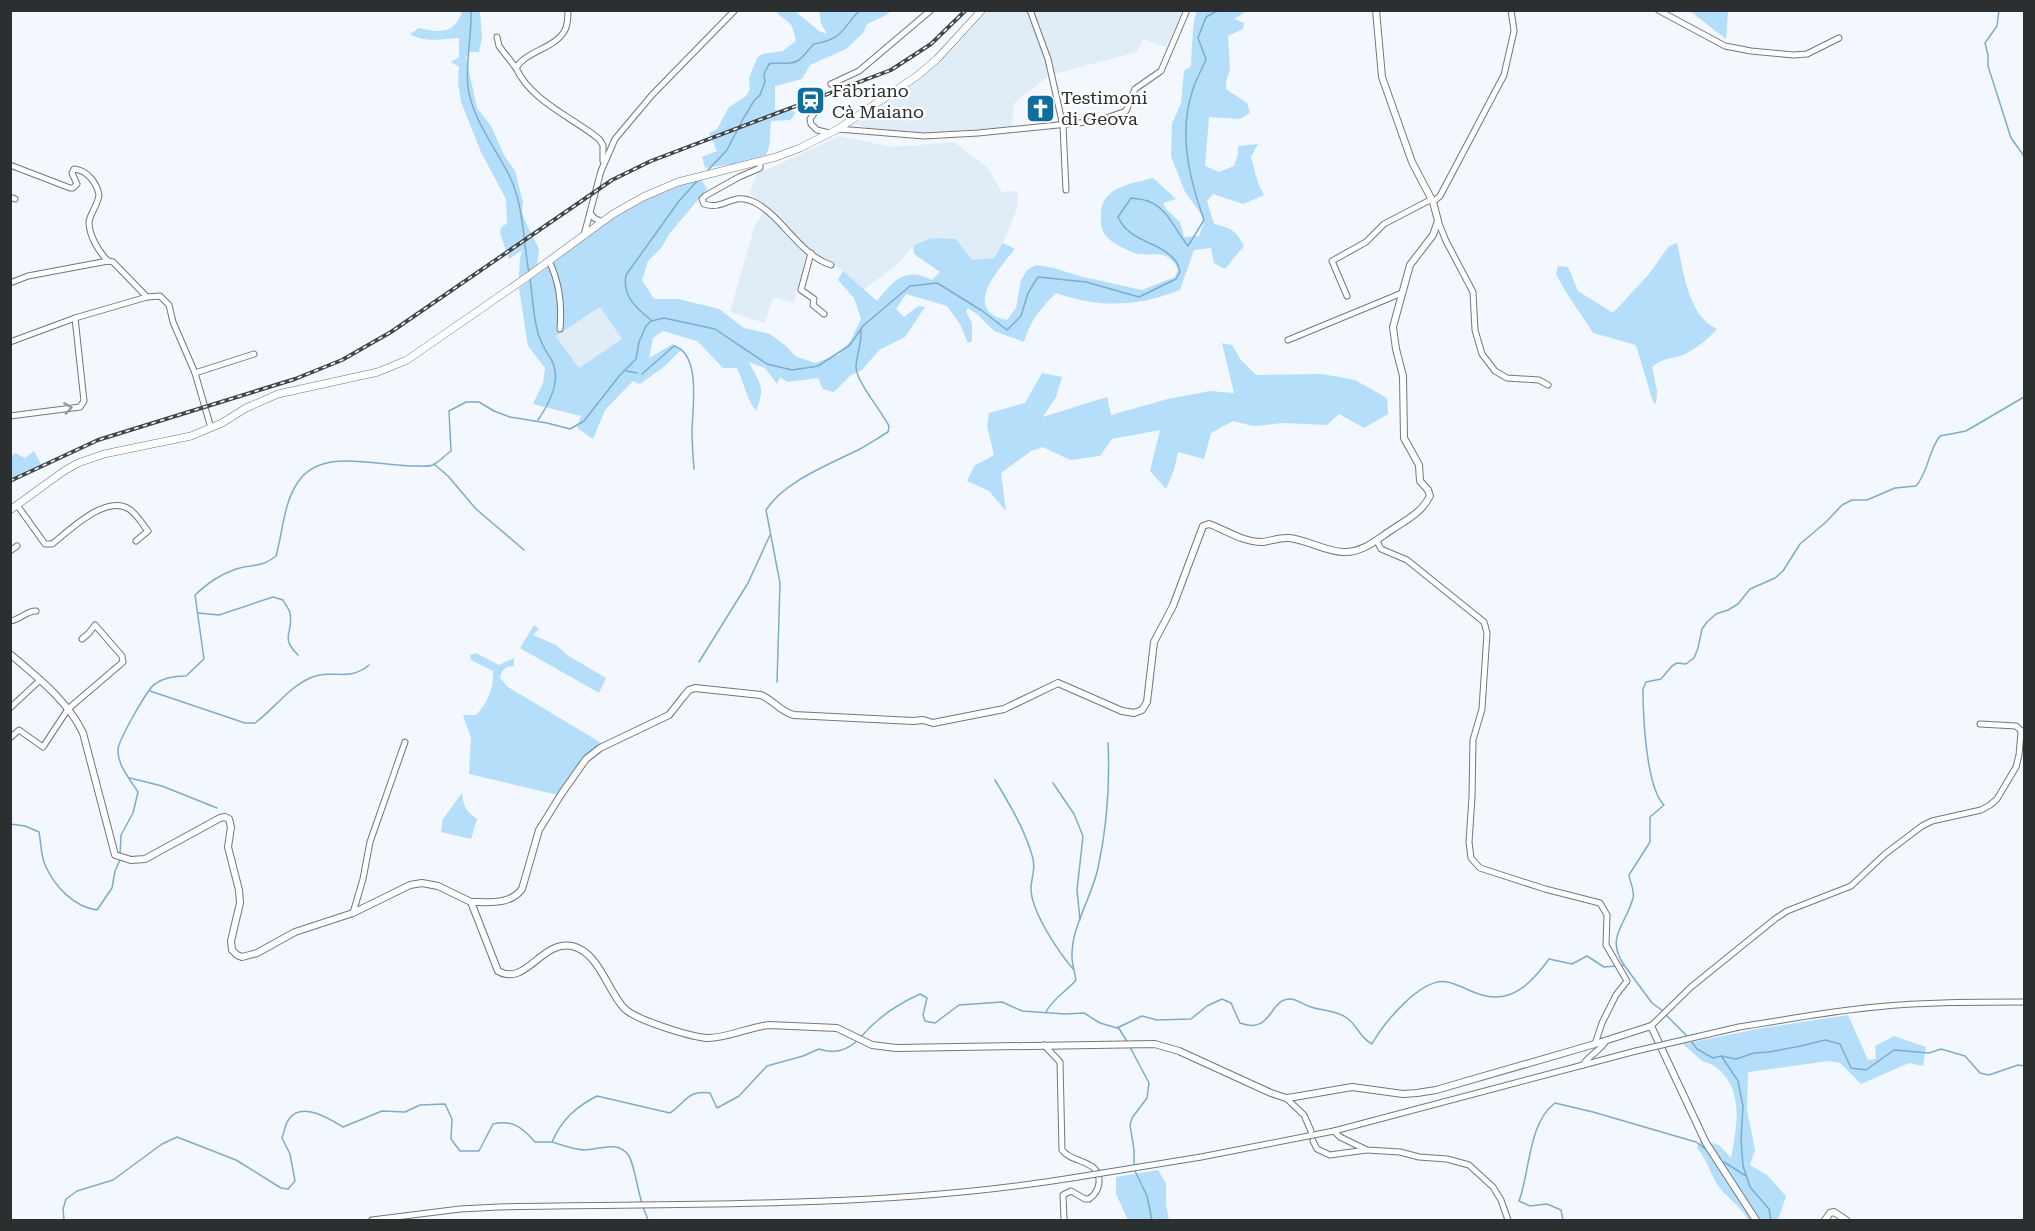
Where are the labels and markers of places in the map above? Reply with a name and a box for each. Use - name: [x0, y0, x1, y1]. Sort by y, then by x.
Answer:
- place label: Fabriano Cà Maiano: [832, 80, 924, 122]
- station icon: Fabriano Cà Maiano: [795, 85, 827, 117]
- place label: Testimoni di Geova: [1061, 87, 1148, 129]
- church icon: Testimoni di Geova: [1024, 92, 1056, 124]

